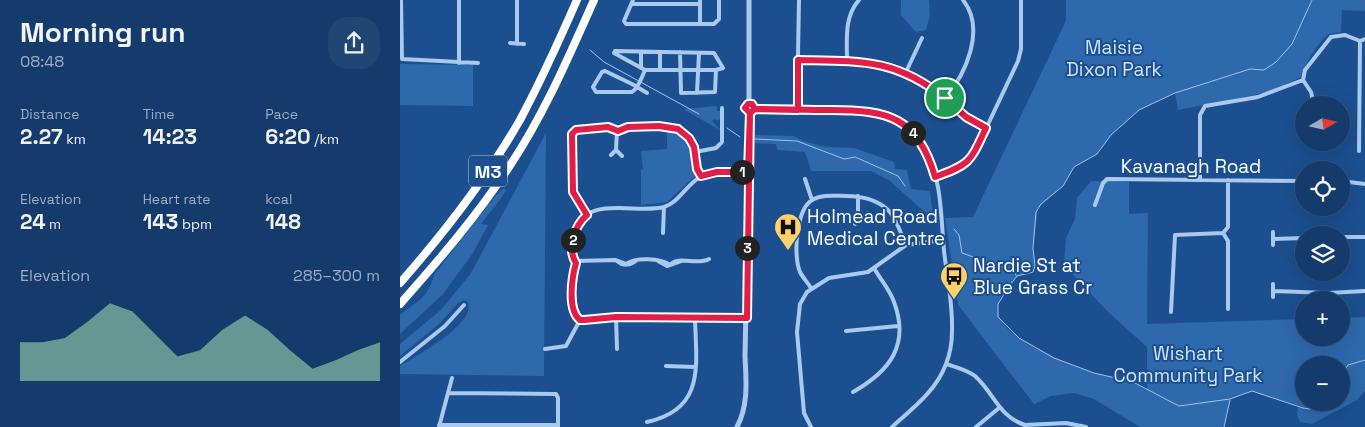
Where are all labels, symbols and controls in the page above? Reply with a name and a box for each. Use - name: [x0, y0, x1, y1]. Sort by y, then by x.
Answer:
- text: Morning run: [20, 14, 185, 50]
- button: share: [328, 17, 380, 69]
- park label: Maisie Dixon Park: [1066, 35, 1162, 82]
- text: 08:48: [20, 51, 64, 72]
- pin: [924, 77, 966, 119]
- icon: arrive: [931, 84, 959, 112]
- north arrow: [1295, 96, 1350, 151]
- map controls: [1295, 96, 1350, 411]
- text: Distance: [20, 105, 80, 123]
- text: Time: [143, 105, 175, 123]
- text: Pace: [265, 105, 298, 123]
- pin: 4: [900, 120, 926, 146]
- text: 2.27: [20, 123, 63, 150]
- text: 14:23: [143, 123, 197, 150]
- text: 6:20: [265, 123, 311, 150]
- text: 4: [909, 124, 918, 142]
- text: km: [63, 130, 86, 148]
- text: /km: [311, 130, 339, 148]
- street label: Kavanagh Road: [1121, 154, 1261, 179]
- road number: M3: [469, 156, 507, 187]
- pin: 1: [730, 160, 754, 184]
- button: locate: [1295, 161, 1350, 216]
- text: 1: [739, 163, 746, 181]
- text: Elevation: [20, 190, 81, 208]
- text: Heart rate: [143, 190, 211, 208]
- text: kcal: [265, 190, 292, 208]
- place label: Holmead Road Medical Centre: [807, 204, 945, 251]
- text: 24: [20, 208, 46, 235]
- text: 143: [143, 208, 178, 235]
- text: 148: [265, 208, 301, 235]
- hospital icon: Holmead Road Medical Centre: [773, 212, 803, 251]
- text: m: [46, 215, 61, 233]
- text: bpm: [178, 215, 212, 233]
- button: layers: [1295, 226, 1350, 281]
- pin: 2: [560, 228, 586, 252]
- text: 2: [569, 231, 578, 249]
- pin: 3: [734, 236, 760, 260]
- text: 3: [743, 239, 752, 257]
- place label: Nardie St at Blue Grass Cr: [973, 253, 1092, 300]
- bus stop icon: Nardie St at Blue Grass Cr: [939, 261, 969, 300]
- text: Elevation: [20, 265, 90, 286]
- text: 285–300 m: [293, 265, 380, 286]
- button: +: [1295, 291, 1350, 346]
- park label: Wishart Community Park: [1113, 341, 1263, 388]
- button: −: [1295, 356, 1350, 411]

